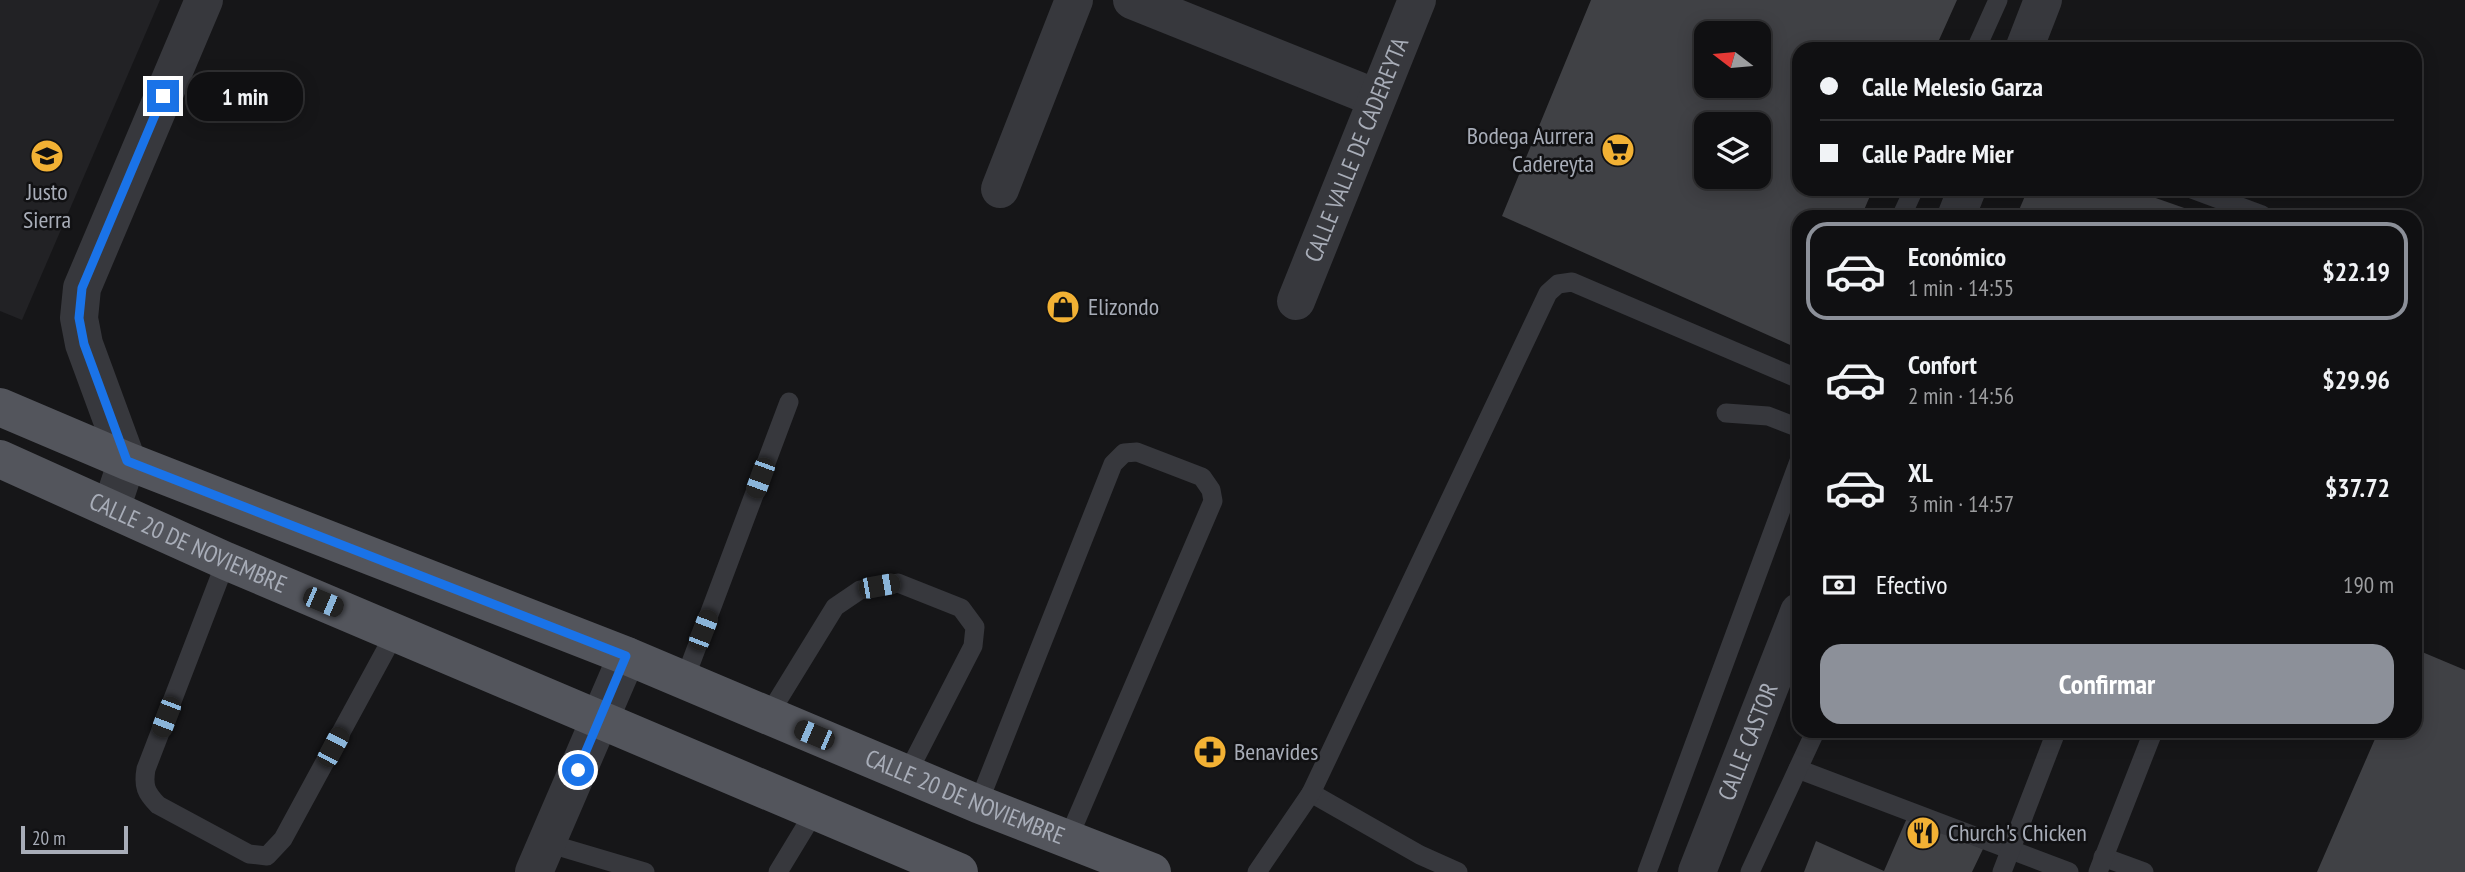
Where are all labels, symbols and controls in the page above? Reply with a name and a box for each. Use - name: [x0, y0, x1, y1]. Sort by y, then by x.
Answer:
- north arrow: [1694, 21, 1771, 98]
- map controls: [1694, 21, 1771, 189]
- street label: CALLE VALLE DE CADEREYTA: [1297, 32, 1416, 266]
- text: Calle Melesio Garza: [1862, 70, 2043, 103]
- callout: 1 min: [188, 72, 303, 120]
- route end: [147, 80, 179, 112]
- text: 1 min: [222, 82, 268, 111]
- button: layers: [1694, 112, 1771, 189]
- place label: Bodega Aurrera Cadereyta: [1467, 120, 1594, 179]
- supermarket icon: Bodega Aurrera Cadereyta: [1599, 131, 1637, 169]
- school or university icon: Justo Sierra: [28, 137, 66, 175]
- text: Calle Padre Mier: [1862, 137, 2014, 170]
- place label: Justo Sierra: [23, 176, 71, 235]
- icon: car: [1824, 240, 1887, 303]
- text: Económico: [1908, 240, 2006, 273]
- text: $22.19: [2322, 255, 2390, 288]
- text: 1 min · 14:55: [1908, 273, 2014, 302]
- shop icon: Elizondo: [1044, 288, 1082, 326]
- place label: Elizondo: [1088, 291, 1159, 322]
- icon: car: [1824, 348, 1887, 411]
- text: Confort: [1908, 348, 1977, 381]
- text: $29.96: [2322, 363, 2390, 396]
- text: 2 min · 14:56: [1908, 381, 2014, 410]
- car: [743, 455, 778, 501]
- icon: car: [1824, 456, 1887, 519]
- text: XL: [1908, 456, 1933, 489]
- text: $37.72: [2325, 471, 2390, 504]
- street label: CALLE 20 DE NOVIEMBRE: [85, 485, 292, 600]
- text: 3 min · 14:57: [1908, 489, 2014, 518]
- icon: cash: [1820, 566, 1858, 604]
- text: Efectivo: [1876, 568, 1948, 601]
- text: 190 m: [2343, 570, 2394, 599]
- car: [857, 572, 902, 600]
- car: [300, 584, 347, 620]
- car: [686, 607, 721, 653]
- button: Confirmar: [1820, 644, 2394, 724]
- street label: CALLE CASTOR: [1711, 678, 1785, 805]
- car: [149, 694, 184, 740]
- car: [791, 717, 838, 753]
- car: [314, 724, 353, 770]
- pharmacy icon: Benavides: [1191, 733, 1229, 771]
- place label: Benavides: [1234, 736, 1318, 767]
- street label: CALLE 20 DE NOVIEMBRE: [861, 742, 1069, 851]
- route start: [562, 754, 594, 786]
- restaurant icon: Church's Chicken: [1904, 814, 1942, 852]
- place label: Church's Chicken: [1948, 817, 2087, 848]
- scale bar: [21, 823, 128, 855]
- text: 20 m: [32, 826, 66, 850]

